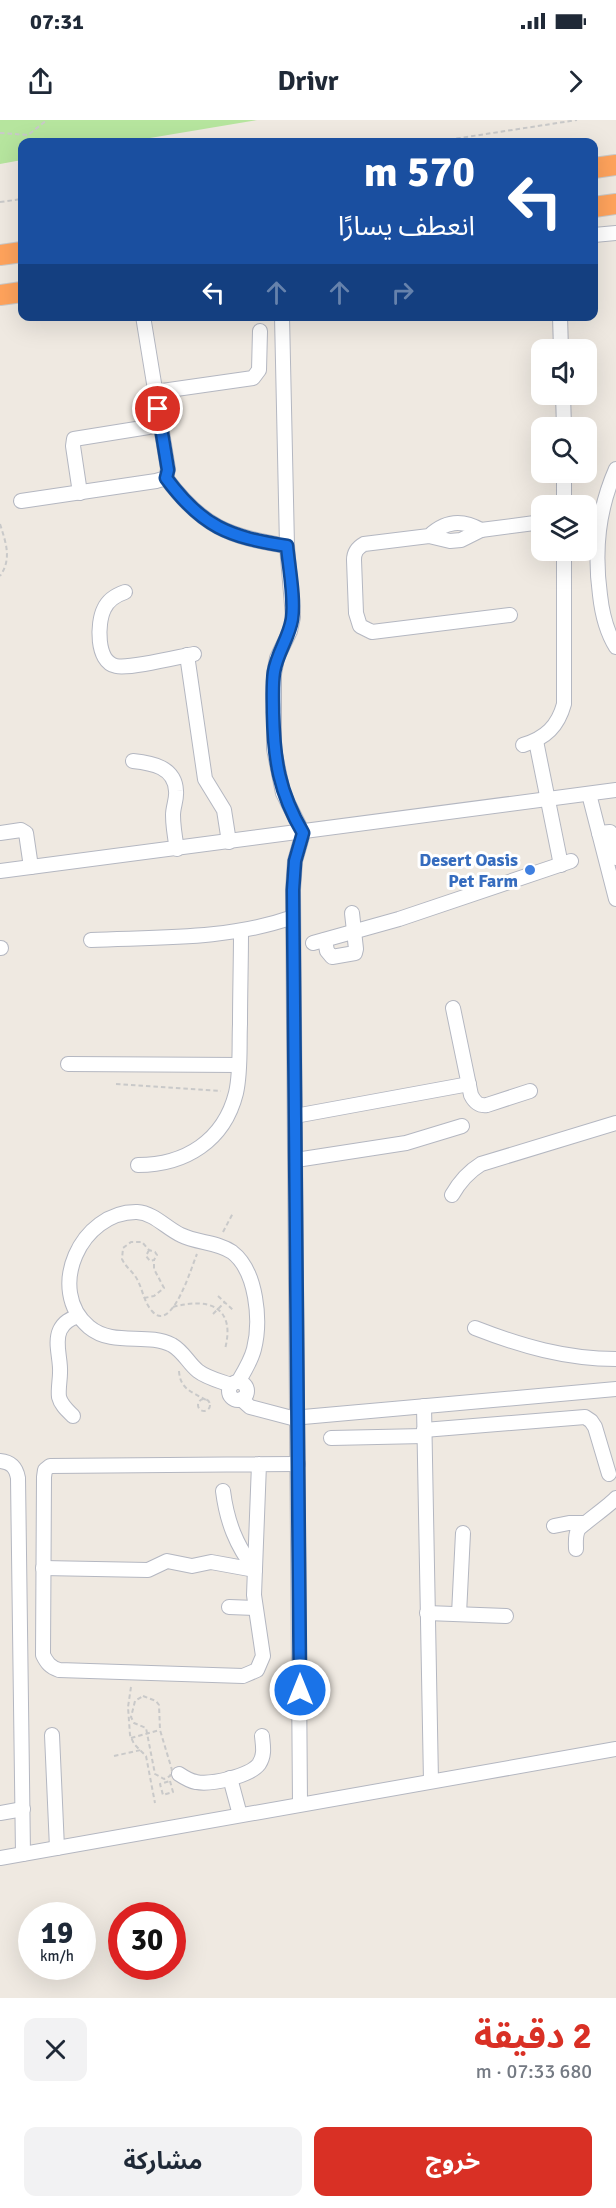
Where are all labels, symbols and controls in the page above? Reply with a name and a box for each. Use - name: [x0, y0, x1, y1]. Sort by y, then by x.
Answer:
- text: 07:31: [30, 8, 84, 35]
- icon: share: [24, 65, 57, 98]
- text: Drivr: [278, 65, 338, 98]
- icon: forward: [559, 65, 592, 98]
- text: 570 m: [364, 147, 475, 198]
- icon: left: [496, 162, 574, 240]
- text: انعطف يسارًا: [338, 210, 475, 243]
- icon: left: [197, 276, 230, 309]
- icon: ahead: [260, 276, 293, 309]
- icon: ahead: [323, 276, 356, 309]
- icon: right: [386, 276, 419, 309]
- map controls: [531, 339, 597, 561]
- button: sound: [531, 339, 597, 405]
- pin: [132, 383, 183, 434]
- icon: arrive: [141, 392, 174, 425]
- button: search: [531, 417, 597, 483]
- button: layers: [531, 495, 597, 561]
- place label: Desert Oasis Pet Farm: [419, 849, 518, 892]
- marker: Desert Oasis Pet Farm: [523, 863, 537, 877]
- position arrow: [268, 1658, 332, 1722]
- speed limit sign: 30: [108, 1902, 186, 1980]
- text: 19: [41, 1915, 73, 1952]
- text: km/h: [40, 1947, 74, 1965]
- text: 2 دقيقة: [474, 2014, 592, 2059]
- button: close: [24, 2018, 87, 2081]
- text: 680 m · 07:33: [476, 2059, 592, 2084]
- button: مشاركة: [24, 2127, 302, 2196]
- button: خروج: [314, 2127, 592, 2196]

